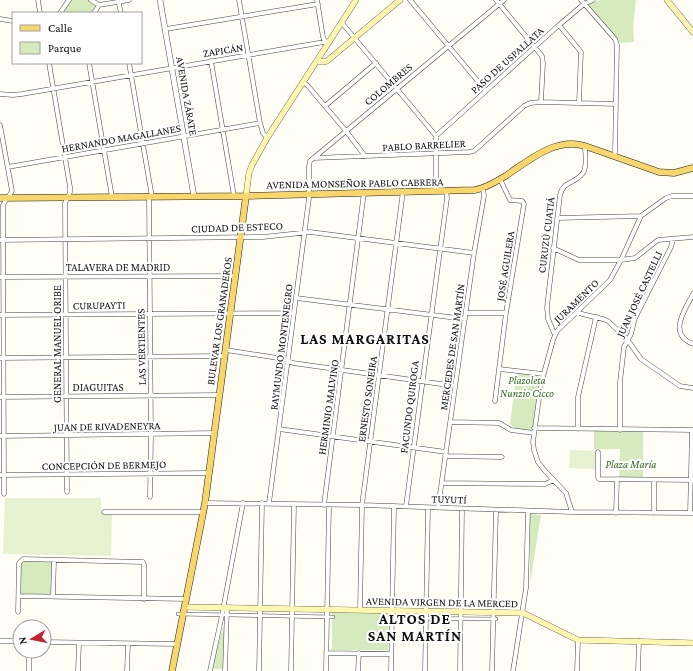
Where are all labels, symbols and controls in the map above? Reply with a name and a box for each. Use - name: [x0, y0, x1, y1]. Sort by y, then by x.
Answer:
- legend: [12, 12, 142, 64]
- text: Calle: [48, 21, 72, 35]
- street label: PASO DE USPALLATA: [468, 24, 546, 96]
- text: Parque: [48, 41, 81, 55]
- street label: ZAPICÁN: [202, 41, 244, 59]
- street label: AVENIDA ZÁRATE: [174, 56, 200, 136]
- street label: COLOMBRES: [362, 60, 414, 108]
- street label: HERNANDO MAGALLANES: [60, 122, 182, 154]
- street label: PABLO BARRELIER: [382, 137, 467, 153]
- street label: AVENIDA MONSEÑOR PABLO CABRERA: [266, 175, 444, 191]
- street label: CURUZÚ CUATIÁ: [535, 196, 557, 274]
- street label: CIUDAD DE ESTECO: [191, 219, 283, 235]
- street label: JOSÉ AGUILERA: [493, 229, 518, 303]
- street label: JUAN JOSÉ CASTELLI: [613, 249, 665, 340]
- street label: BULEVAR LOS GRANADEROS: [204, 256, 234, 386]
- street label: TALAVERA DE MADRID: [66, 261, 170, 273]
- street label: JURAMENTO: [550, 277, 602, 327]
- street label: RAYMUNDO MONTENEGRO: [267, 283, 295, 411]
- street label: MERCEDES DE SAN MARTÍN: [437, 283, 467, 411]
- street label: GENERAL MANUEL ORIBE: [51, 285, 63, 403]
- street label: CURUPAYTI: [73, 299, 125, 311]
- street label: LAS VERTIENTES: [134, 309, 148, 385]
- district label: LAS MARGARITAS: [300, 331, 430, 347]
- street label: ERNESTO SONEIRA: [355, 354, 379, 443]
- street label: HERMINIO MALVINO: [315, 358, 341, 456]
- street label: FACUNDO QUIROGA: [397, 359, 421, 454]
- park label: Plazoleta Nunzio Cicco: [500, 374, 554, 399]
- street label: DIAGUITAS: [72, 381, 124, 393]
- street label: JUAN DE RIVADENEYRA: [52, 419, 161, 434]
- street label: CONCEPCIÓN DE BERMEJO: [42, 458, 166, 473]
- park label: Plaza María: [605, 458, 657, 470]
- street label: TUYUTÍ: [431, 492, 467, 506]
- street label: AVENIDA VIRGEN DE LA MERCED: [366, 595, 518, 609]
- district label: ALTOS DE SAN MARTÍN: [368, 611, 462, 644]
- north arrow: [12, 619, 52, 659]
- text: N: [16, 636, 29, 645]

